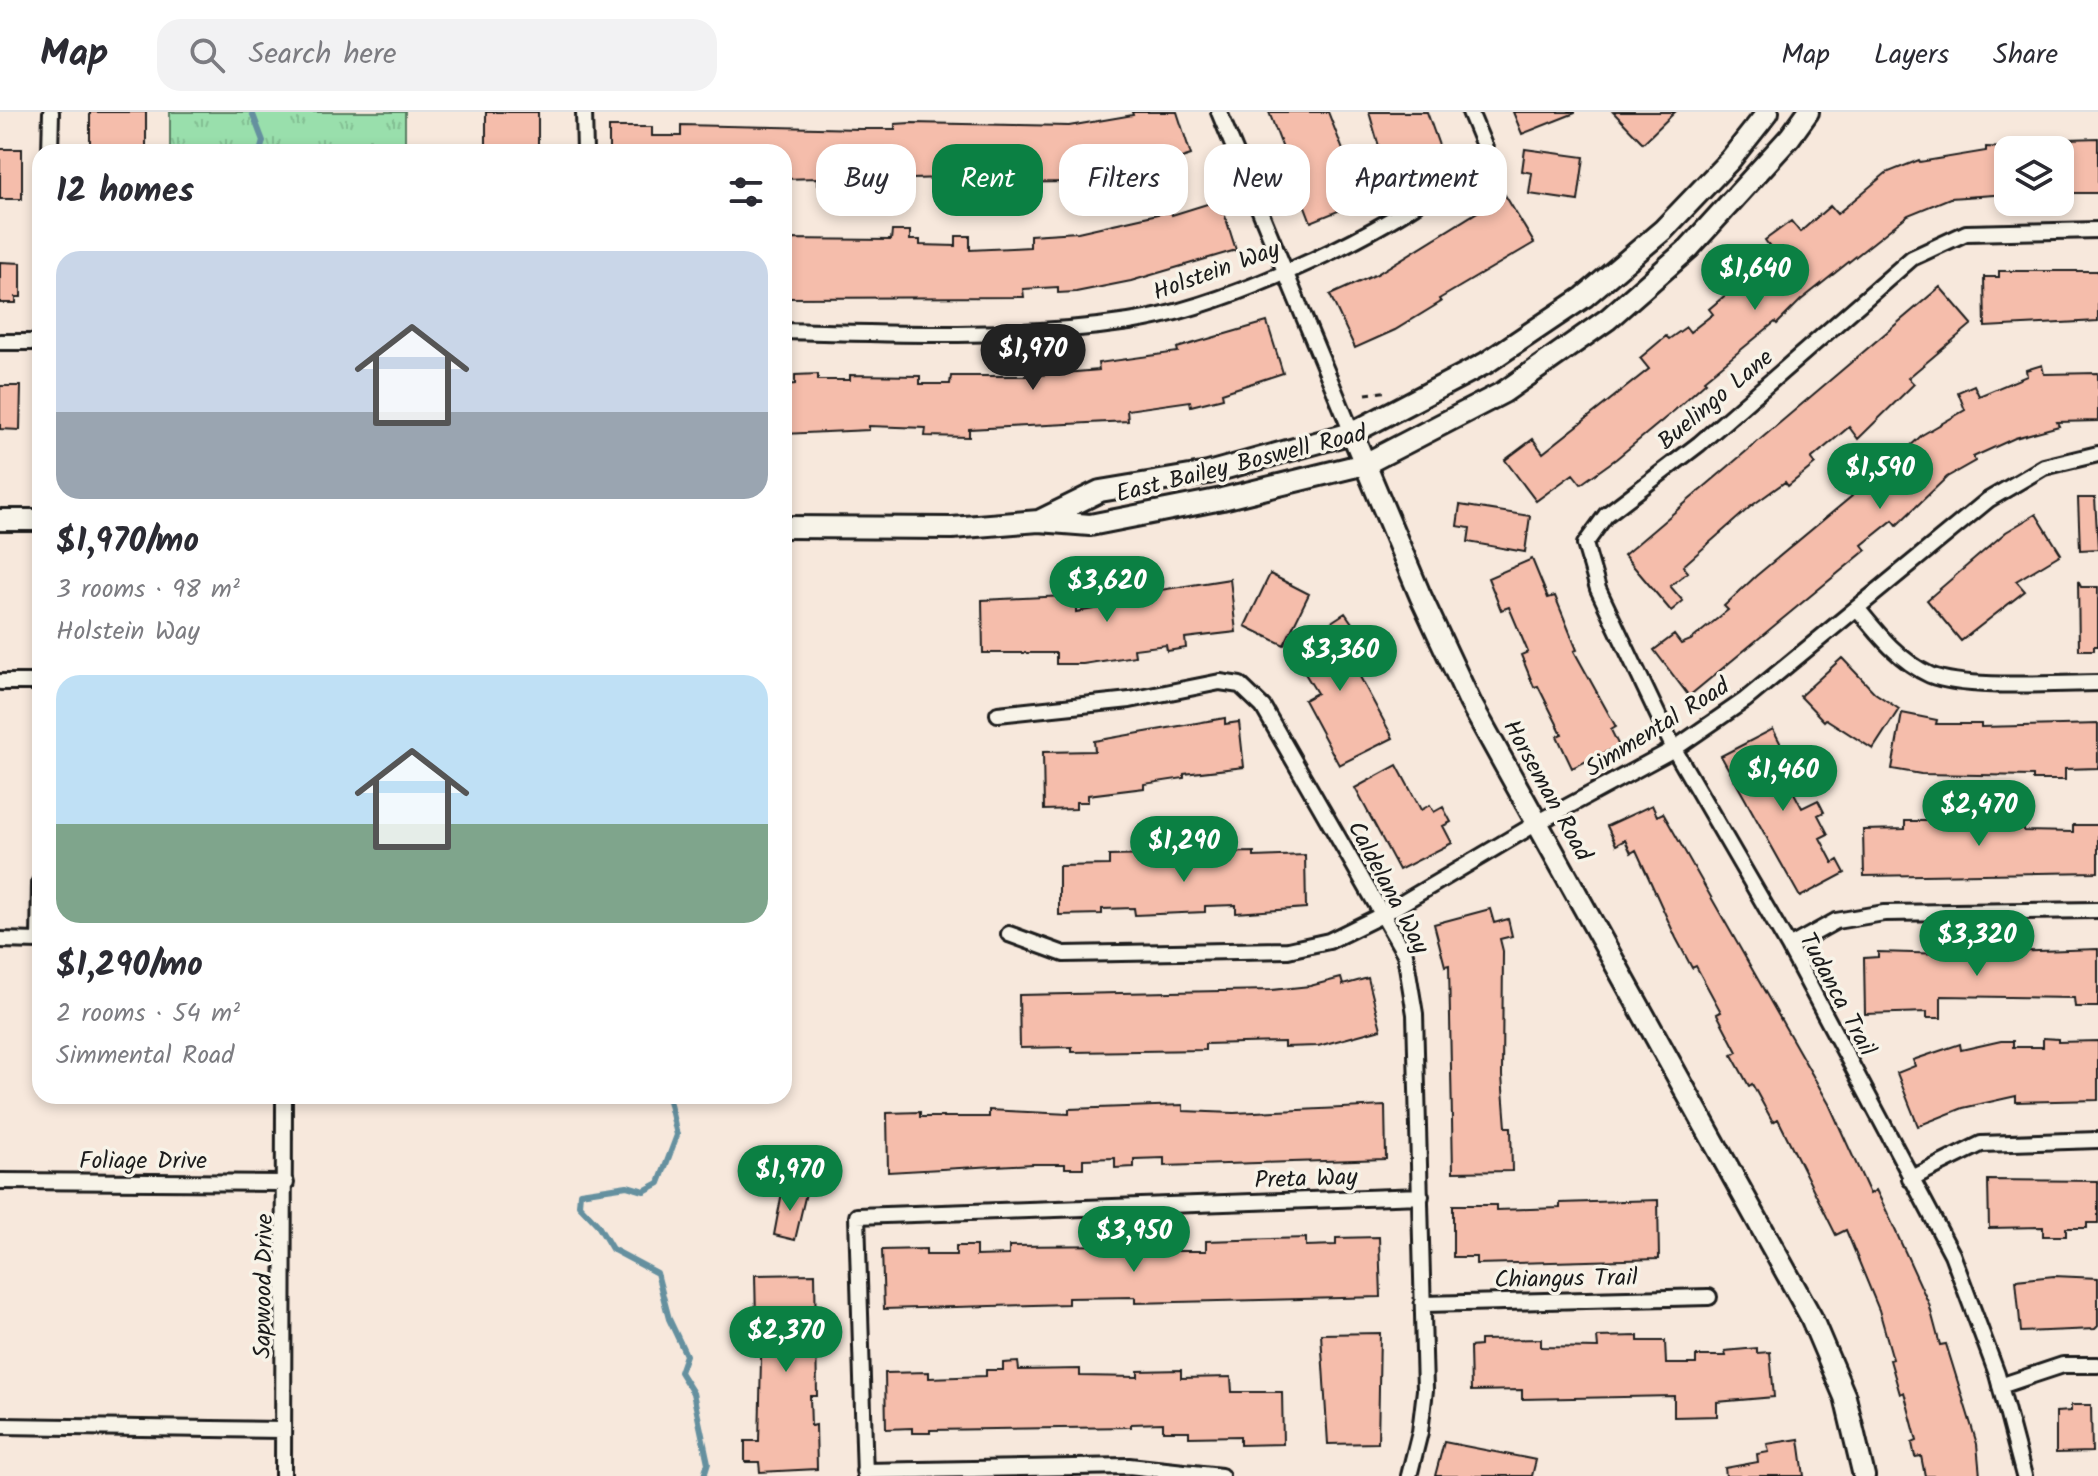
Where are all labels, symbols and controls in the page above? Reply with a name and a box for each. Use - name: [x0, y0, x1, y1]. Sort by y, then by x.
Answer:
- search box: [157, 19, 717, 91]
- text: Map: [40, 25, 109, 85]
- text: Search here: [249, 31, 396, 79]
- icon: search: [185, 33, 229, 77]
- text: Map: [1781, 33, 1830, 78]
- text: Layers: [1874, 33, 1949, 78]
- text: Share: [1993, 33, 2058, 78]
- map controls: [1994, 136, 2074, 216]
- button: layers: [1994, 136, 2074, 216]
- chip: Buy: [816, 144, 916, 216]
- chip: Rent: [932, 144, 1043, 216]
- chip: Filters: [1059, 144, 1188, 216]
- chip: New: [1204, 144, 1310, 216]
- chip: Apartment: [1326, 144, 1507, 216]
- text: 12 homes: [56, 165, 194, 219]
- icon: filters: [724, 170, 768, 214]
- street label: Holstein Way: [1148, 230, 1286, 312]
- pin: $1,640: [1690, 244, 1820, 312]
- text: $1,640: [1719, 249, 1791, 291]
- icon: home: [340, 303, 484, 447]
- pin: $1,970: [968, 324, 1098, 392]
- text: $1,970: [999, 329, 1067, 371]
- street label: Buelingo Lane: [1649, 339, 1783, 461]
- street label: East Bailey Boswell Road: [1112, 414, 1372, 514]
- pin: $1,590: [1815, 443, 1945, 511]
- text: $1,590: [1845, 448, 1915, 490]
- text: $1,970/mo: [56, 515, 199, 569]
- pin: $3,620: [1042, 556, 1172, 624]
- text: $3,620: [1067, 561, 1147, 603]
- text: 3 rooms · 98 m²: [56, 569, 240, 611]
- text: Holstein Way: [56, 611, 200, 653]
- pin: $3,360: [1275, 625, 1405, 693]
- text: $3,360: [1301, 630, 1379, 672]
- street label: Simmental Road: [1578, 668, 1739, 788]
- street label: Horseman Road: [1492, 713, 1602, 870]
- icon: home: [340, 727, 484, 871]
- pin: $1,460: [1718, 745, 1848, 813]
- text: $1,460: [1747, 750, 1819, 792]
- pin: $2,470: [1914, 780, 2044, 848]
- text: $2,470: [1940, 785, 2018, 827]
- street label: Caldelana Way: [1336, 814, 1440, 962]
- pin: $1,290: [1119, 816, 1249, 884]
- text: $1,290: [1148, 821, 1220, 863]
- pin: $3,320: [1912, 910, 2042, 978]
- text: $3,320: [1937, 915, 2017, 957]
- street label: Tudanca Trail: [1788, 926, 1886, 1064]
- text: $1,290/mo: [56, 939, 203, 993]
- text: 2 rooms · 54 m²: [56, 993, 240, 1035]
- text: Simmental Road: [56, 1035, 234, 1077]
- street label: Foliage Drive: [79, 1142, 207, 1181]
- pin: $1,970: [725, 1145, 855, 1213]
- text: $1,970: [756, 1150, 824, 1192]
- street label: Preta Way: [1254, 1158, 1359, 1201]
- pin: $3,950: [1069, 1206, 1199, 1274]
- text: $3,950: [1096, 1211, 1172, 1253]
- street label: Sapwood Drive: [244, 1213, 285, 1359]
- street label: Chiangus Trail: [1494, 1259, 1638, 1300]
- pin: $2,370: [721, 1306, 851, 1374]
- text: $2,370: [747, 1311, 825, 1353]

